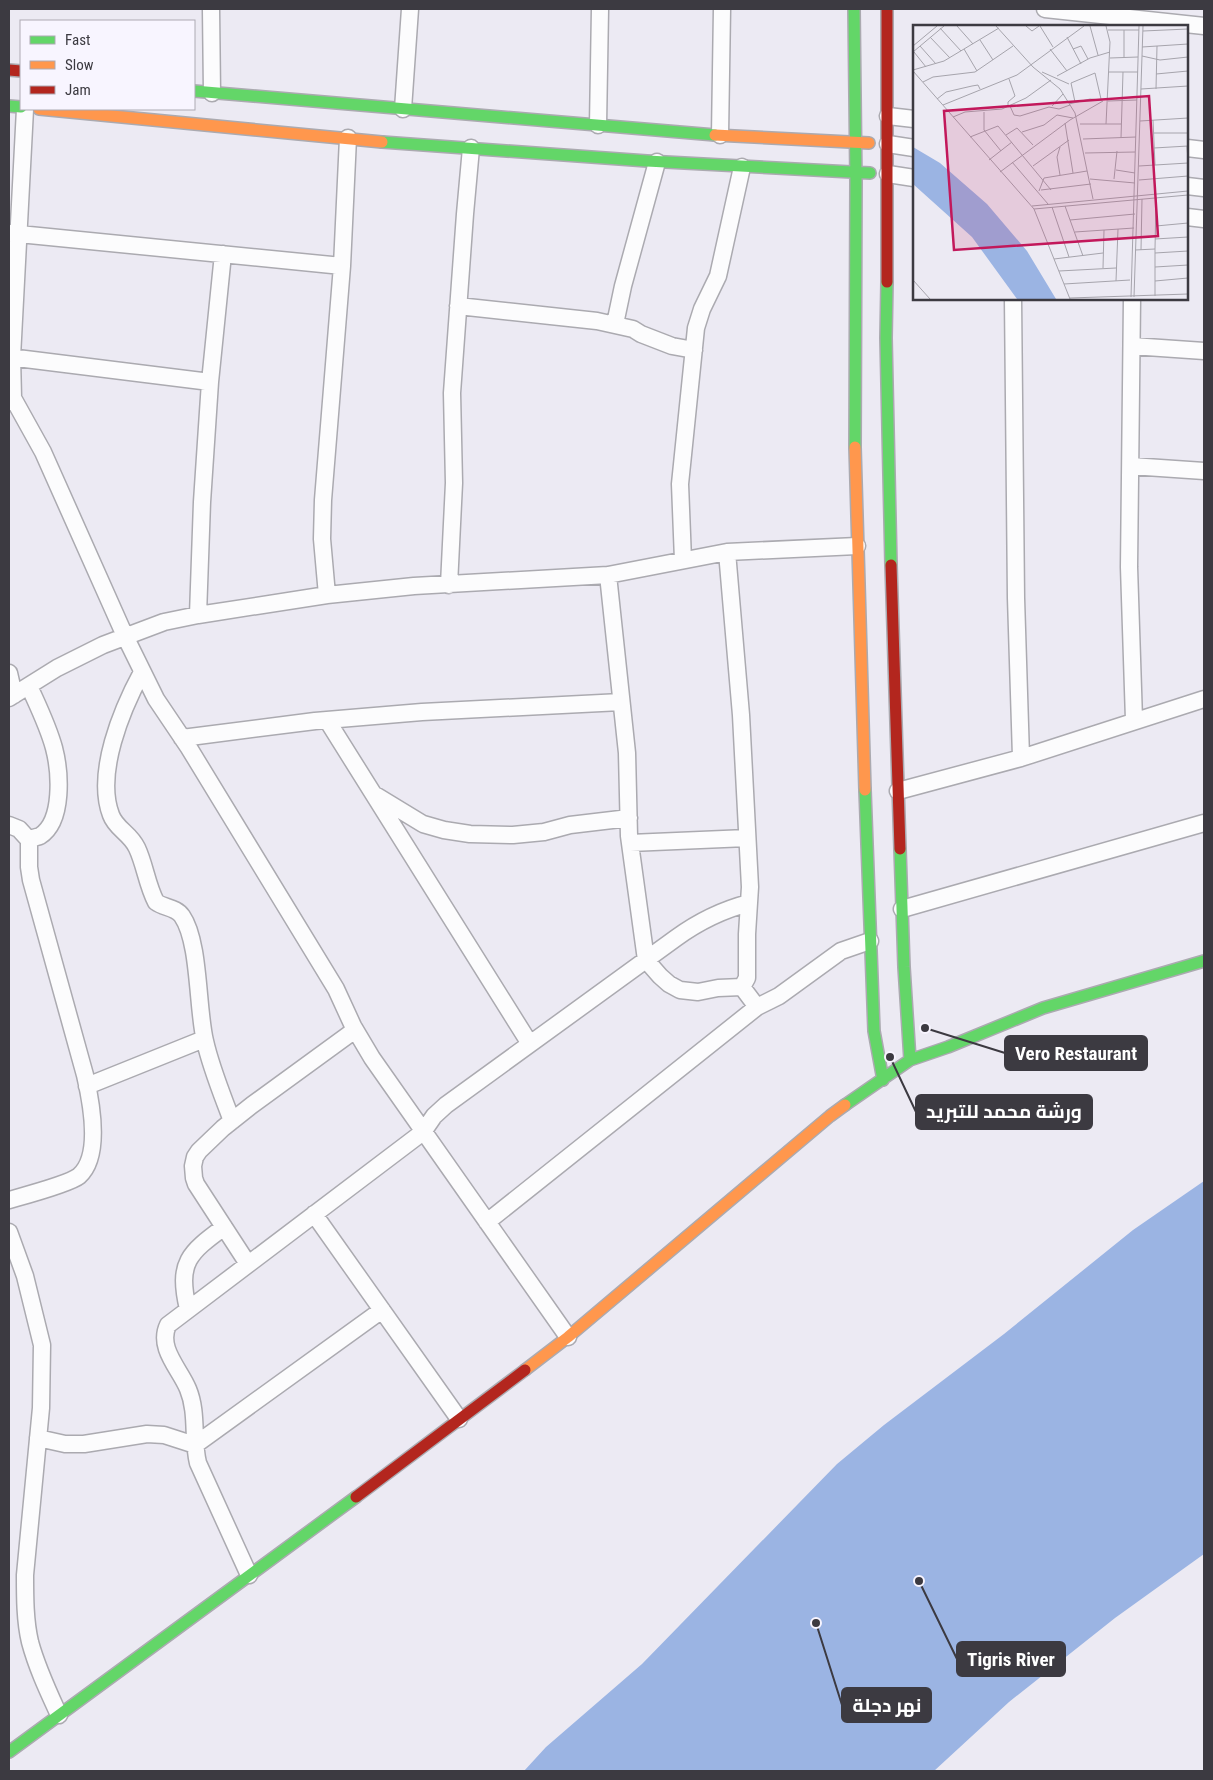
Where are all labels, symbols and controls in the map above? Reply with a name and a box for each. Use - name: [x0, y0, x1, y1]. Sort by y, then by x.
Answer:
- legend: [20, 20, 195, 110]
- inset map: [913, 25, 1188, 300]
- text: Fast: [65, 31, 90, 49]
- text: Slow: [65, 56, 94, 74]
- text: Jam: [65, 81, 91, 99]
- callout: Vero Restaurant: [1005, 1036, 1147, 1070]
- text: Vero Restaurant: [1015, 1042, 1137, 1065]
- callout: ورشة محمد للتبريد: [916, 1095, 1092, 1129]
- text: ورشة محمد للتبريد: [926, 1100, 1082, 1123]
- callout: Tigris River: [957, 1642, 1065, 1676]
- text: Tigris River: [967, 1648, 1055, 1671]
- callout: نهر دجلة: [842, 1688, 931, 1722]
- text: نهر دجلة: [852, 1694, 922, 1717]

